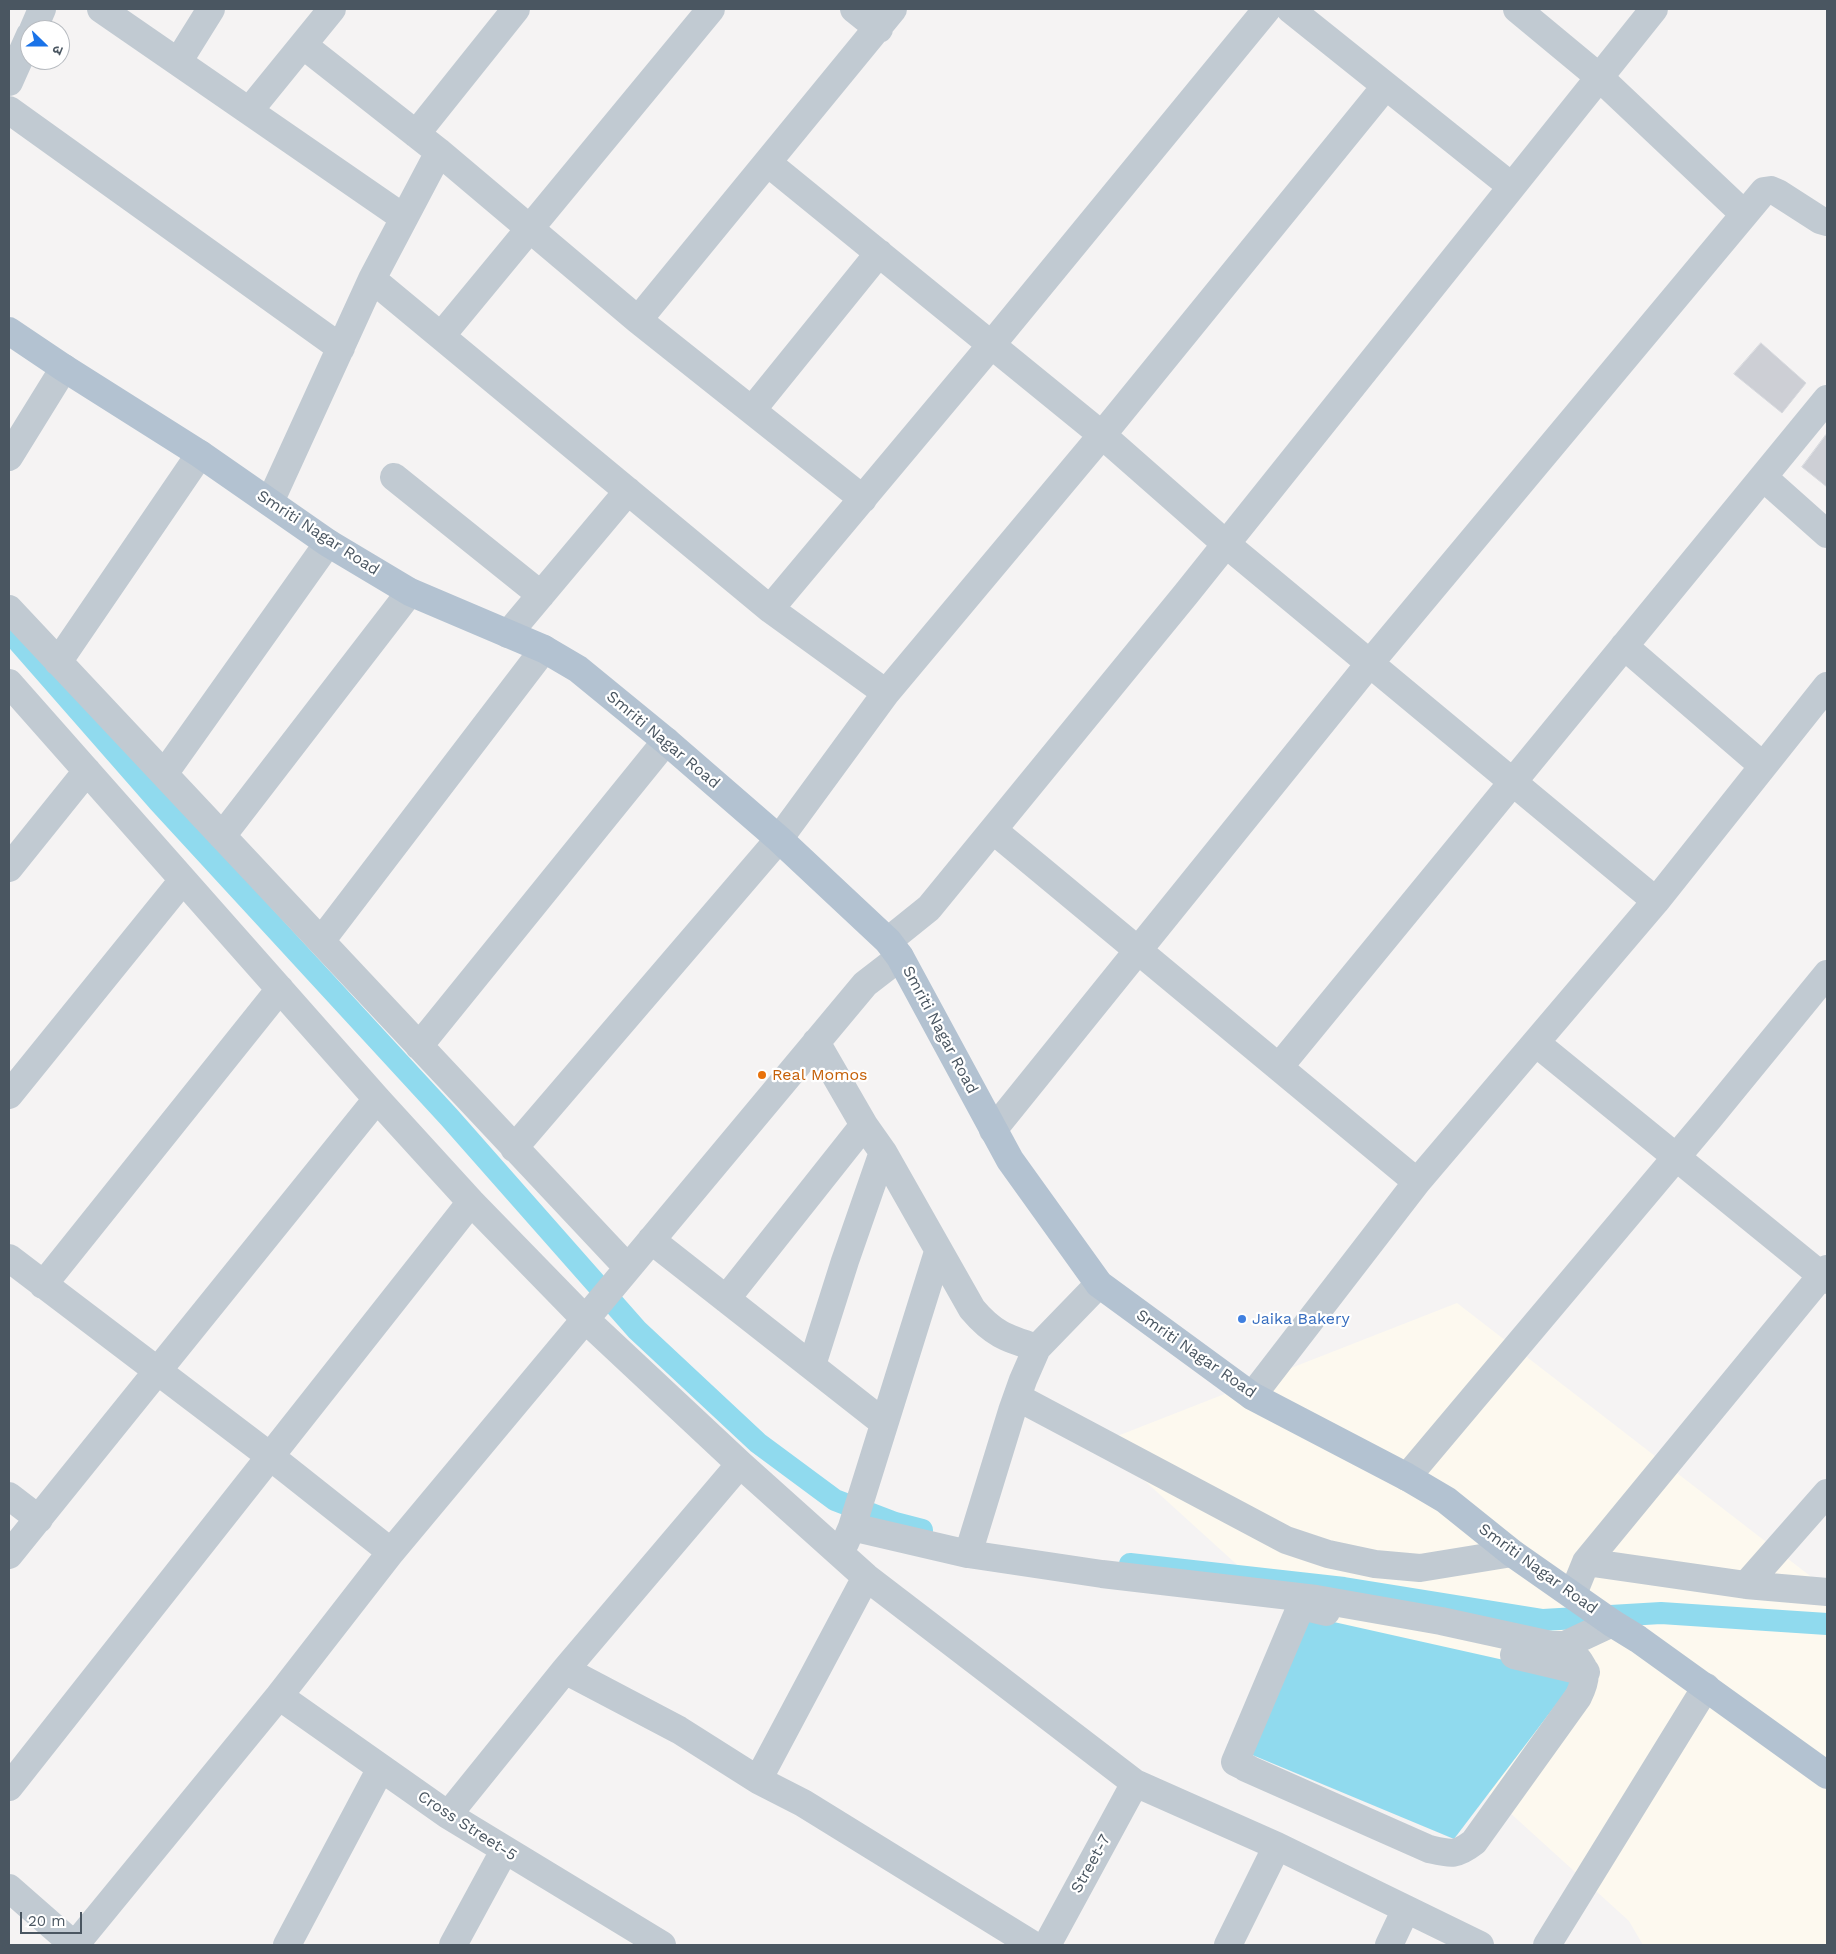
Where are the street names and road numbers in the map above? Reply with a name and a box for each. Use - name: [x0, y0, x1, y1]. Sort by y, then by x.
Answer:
- street label: Smriti Nagar Road: [253, 486, 383, 580]
- street label: Smriti Nagar Road: [602, 687, 724, 793]
- street label: Smriti Nagar Road: [898, 963, 982, 1097]
- street label: Smriti Nagar Road: [1132, 1305, 1260, 1403]
- street label: Smriti Nagar Road: [1475, 1520, 1601, 1618]
- street label: Cross Street-5: [414, 1787, 520, 1865]
- street label: Street-7: [1067, 1831, 1115, 1897]

